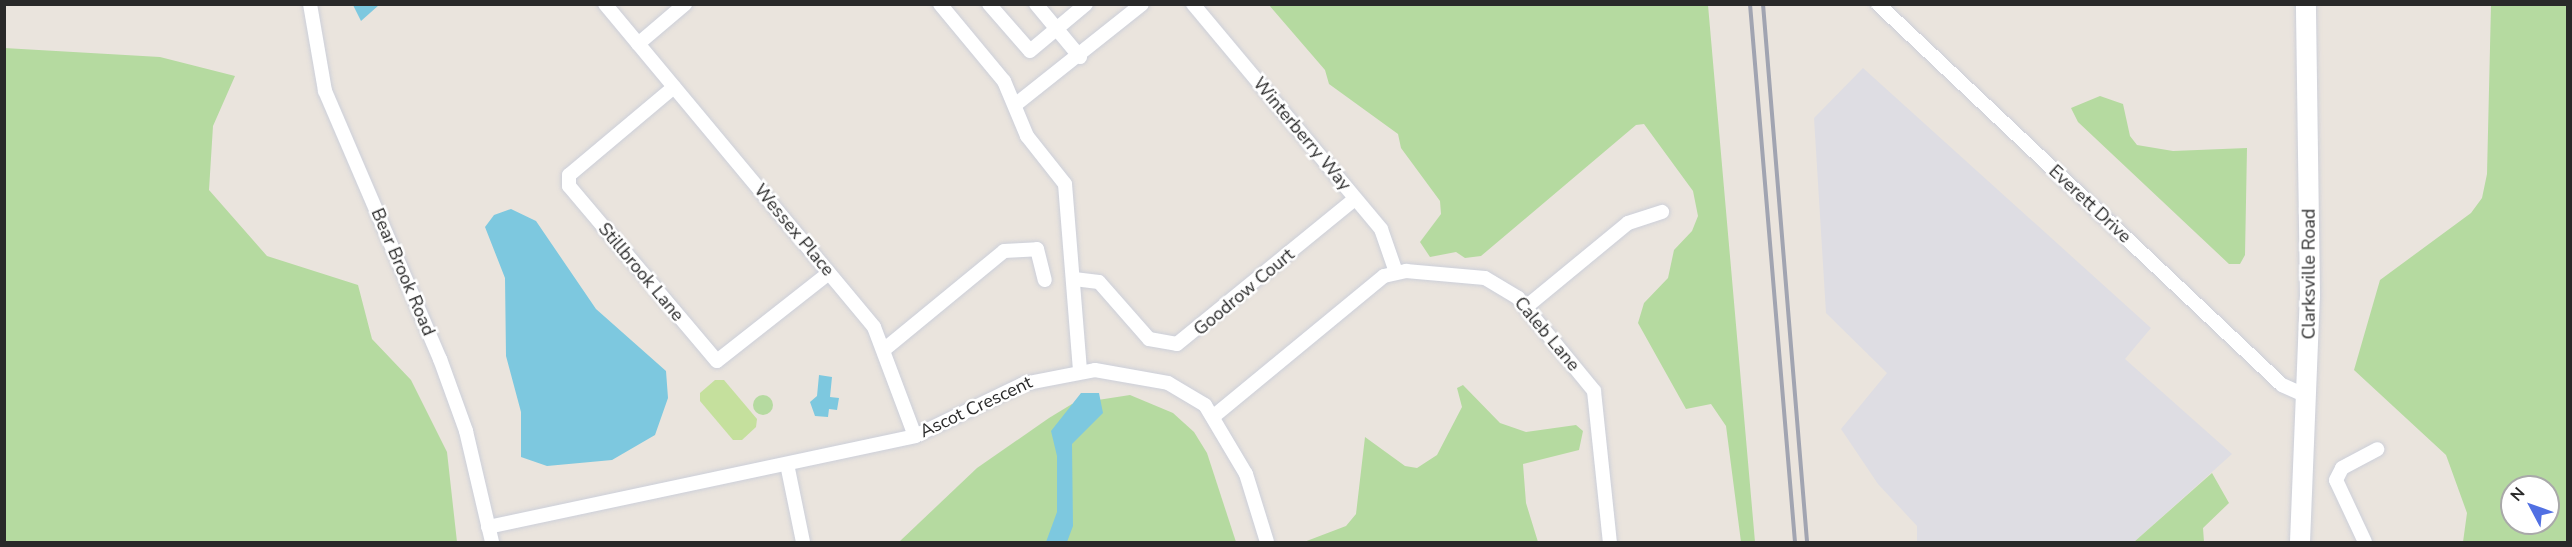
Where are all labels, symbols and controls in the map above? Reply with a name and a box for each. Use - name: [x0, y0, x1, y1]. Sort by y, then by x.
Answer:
- street label: Winterberry Way: [1248, 73, 1356, 195]
- street label: Everett Drive: [2044, 160, 2136, 248]
- street label: Wessex Place: [749, 180, 839, 280]
- street label: Bear Brook Road: [366, 205, 440, 339]
- street label: Clarksville Road: [2298, 209, 2320, 339]
- street label: Stillbrook Lane: [594, 218, 688, 326]
- street label: Goodrow Court: [1189, 244, 1299, 340]
- street label: Caleb Lane: [1510, 292, 1584, 376]
- street label: Ascot Crescent: [916, 372, 1036, 442]
- north arrow: [2500, 475, 2560, 535]
- text: N: [2506, 483, 2530, 506]

